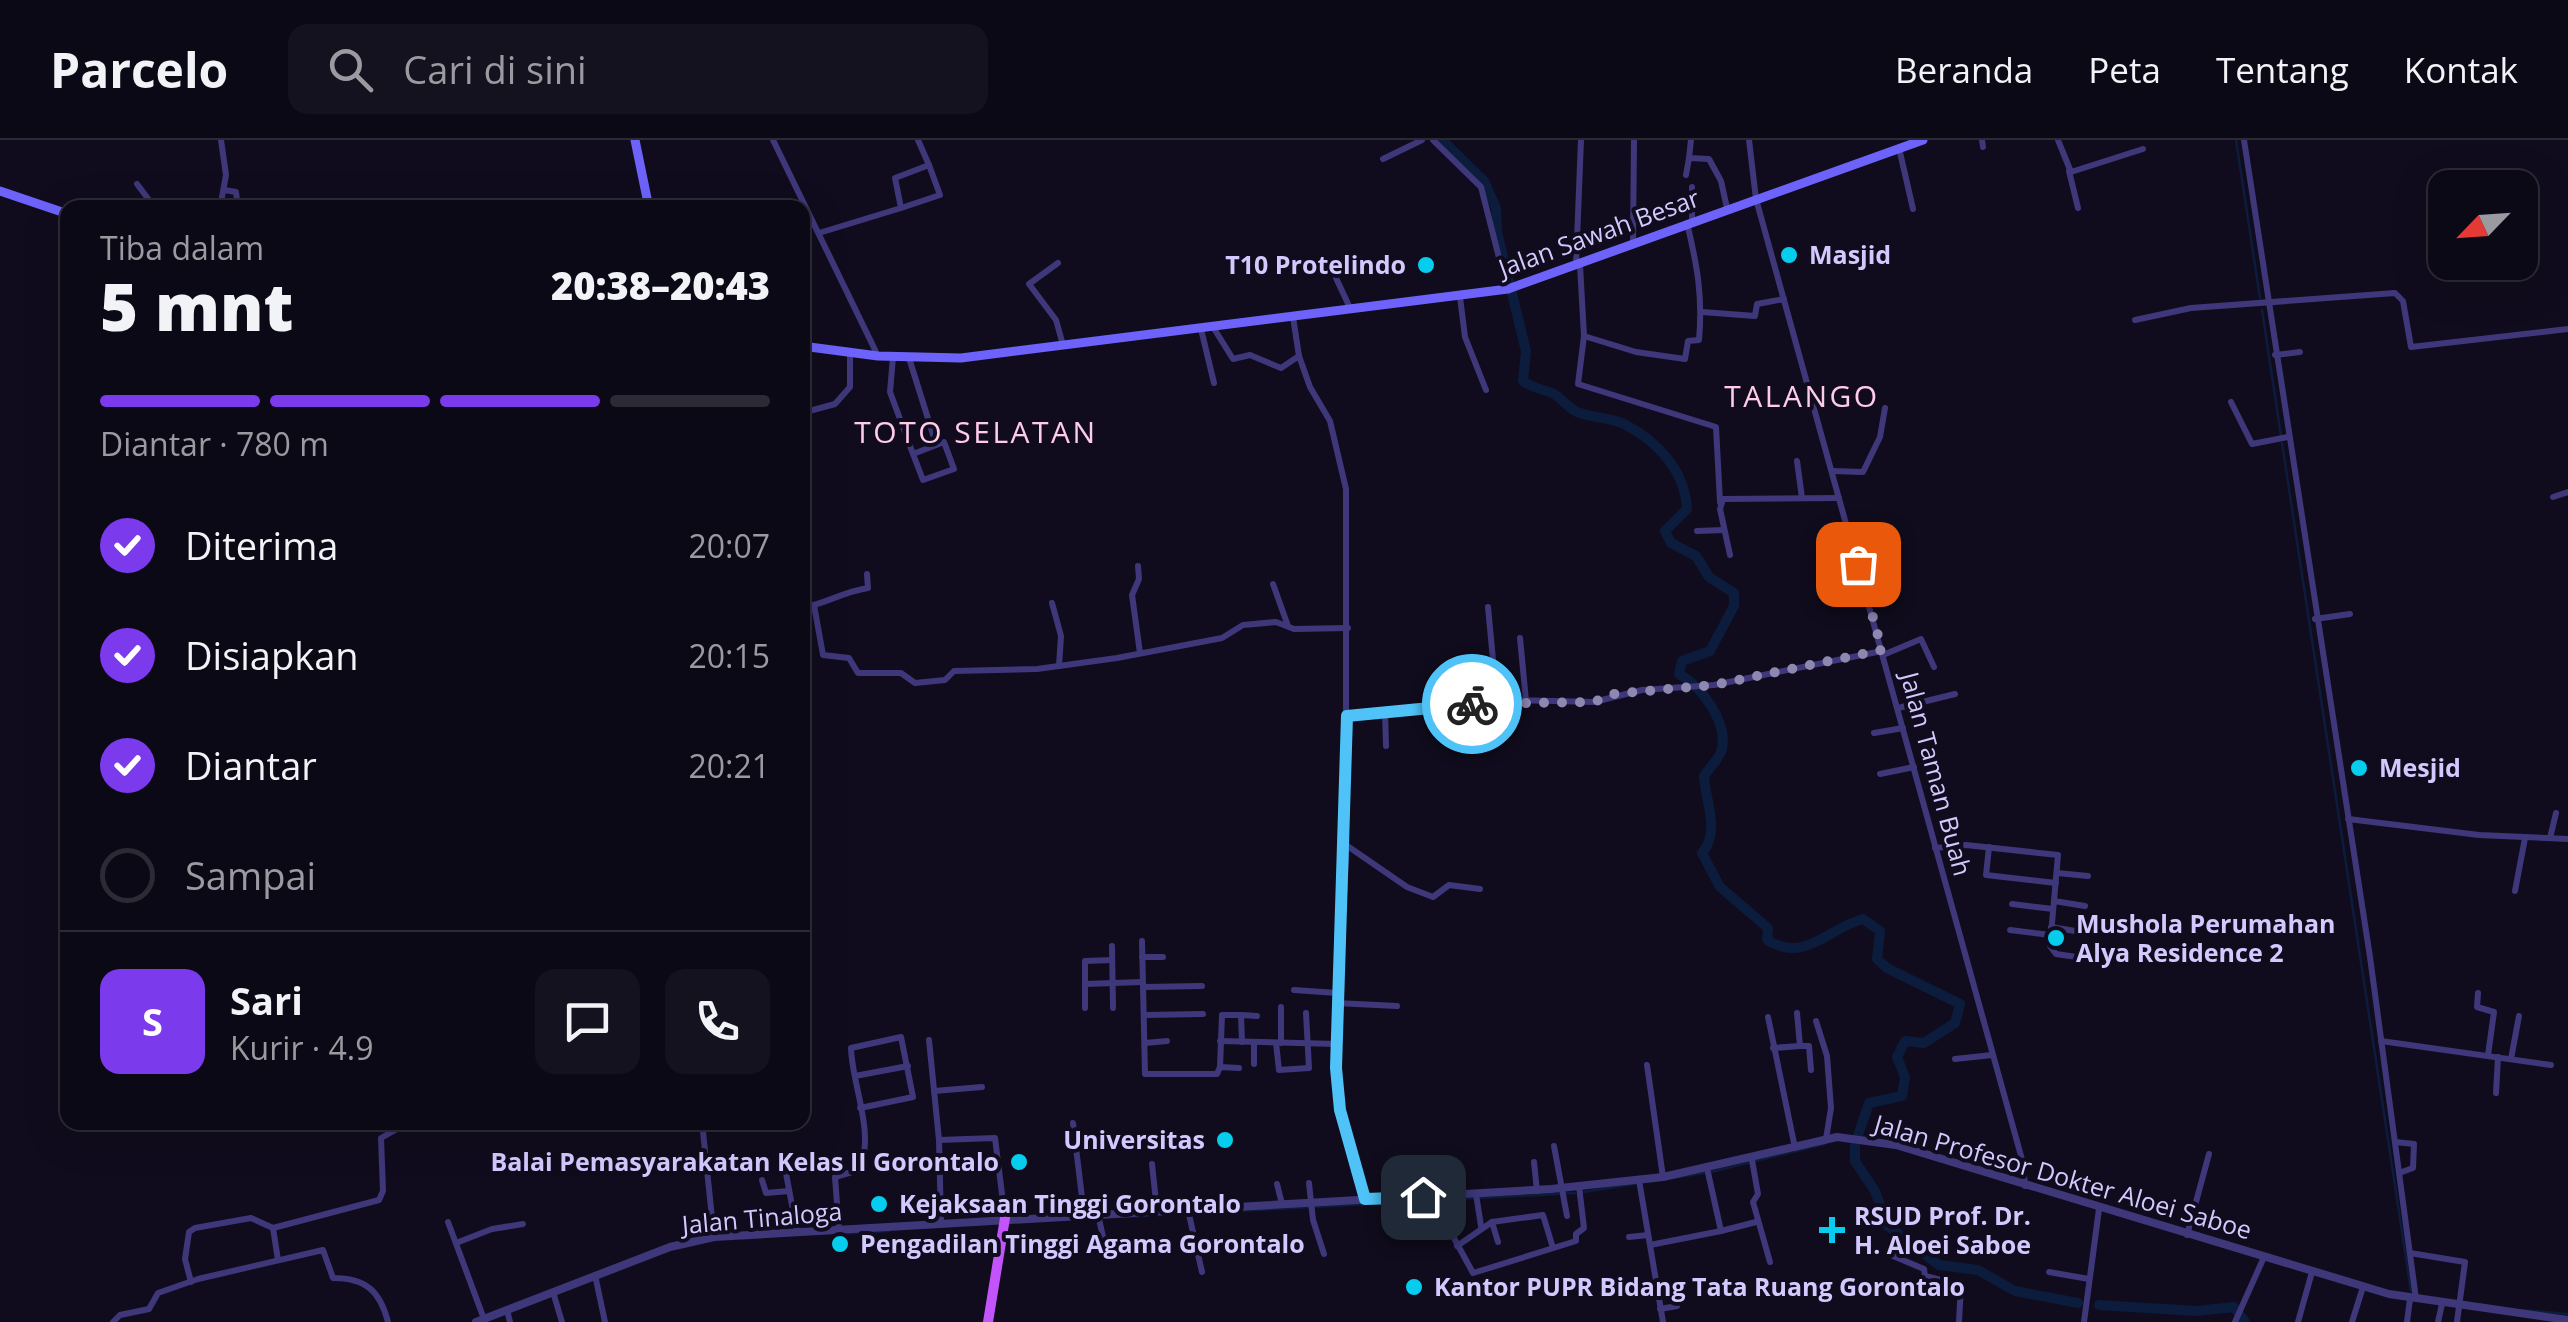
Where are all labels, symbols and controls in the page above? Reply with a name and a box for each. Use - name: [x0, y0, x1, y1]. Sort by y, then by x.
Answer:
- search box: [288, 24, 988, 114]
- text: Parcelo: [50, 37, 228, 102]
- icon: search: [323, 42, 378, 97]
- text: Cari di sini: [403, 43, 587, 95]
- text: Beranda: [1895, 46, 2033, 93]
- text: Peta: [2088, 46, 2161, 93]
- text: Tentang: [2216, 46, 2349, 93]
- text: Kontak: [2404, 46, 2518, 93]
- north arrow: [2428, 170, 2538, 280]
- map controls: [2428, 170, 2538, 280]
- street label: Jalan Sawah Besar: [1492, 180, 1704, 285]
- text: Tiba dalam: [100, 226, 264, 269]
- place label: Masjid: [1809, 237, 1891, 271]
- marker: Masjid: [1778, 244, 1800, 266]
- place label: T10 Protelindo: [1225, 247, 1406, 281]
- marker: T10 Protelindo: [1415, 254, 1437, 276]
- text: 20:38–20:43: [551, 259, 770, 311]
- text: 5 mnt: [100, 262, 293, 350]
- district label: TALANGO: [1724, 375, 1880, 416]
- district label: TOTO SELATAN: [854, 411, 1098, 452]
- text: Diantar · 780 m: [100, 422, 329, 465]
- icon: check: [100, 518, 155, 573]
- text: Diterima: [185, 519, 338, 571]
- pin: [1816, 522, 1901, 607]
- text: 20:07: [688, 524, 770, 567]
- icon: bag: [1831, 537, 1886, 592]
- icon: check: [100, 628, 155, 683]
- text: Disiapkan: [185, 629, 359, 681]
- text: 20:15: [688, 634, 770, 677]
- courier: [1422, 654, 1522, 754]
- street label: Jalan Taman Buah: [1893, 666, 1981, 880]
- icon: bike: [1445, 677, 1500, 732]
- icon: check: [100, 738, 155, 793]
- text: Diantar: [185, 739, 317, 791]
- text: 20:21: [688, 744, 770, 787]
- place label: Mesjid: [2379, 750, 2461, 784]
- marker: Mesjid: [2348, 757, 2370, 779]
- text: Sampai: [185, 849, 316, 901]
- place label: Mushola Perumahan Alya Residence 2: [2076, 906, 2335, 969]
- marker: Mushola Perumahan Alya Residence 2: [2045, 927, 2067, 949]
- button: chat: [535, 969, 640, 1074]
- button: phone: [665, 969, 770, 1074]
- text: Sari: [230, 974, 303, 1026]
- text: S: [142, 995, 163, 1047]
- text: Kurir · 4.9: [230, 1026, 373, 1069]
- street label: Jalan Profesor Dokter Aloei Saboe: [1869, 1105, 2256, 1246]
- place label: Universitas: [1063, 1122, 1205, 1156]
- marker: Universitas: [1214, 1129, 1236, 1151]
- place label: Balai Pemasyarakatan Kelas II Gorontalo: [490, 1144, 999, 1178]
- marker: Balai Pemasyarakatan Kelas II Gorontalo: [1008, 1151, 1030, 1173]
- pin: [1381, 1155, 1466, 1240]
- icon: home: [1396, 1170, 1451, 1225]
- place label: Kejaksaan Tinggi Gorontalo: [899, 1186, 1241, 1220]
- street label: Jalan Tinaloga: [678, 1193, 843, 1241]
- marker: Kejaksaan Tinggi Gorontalo: [868, 1193, 890, 1215]
- place label: RSUD Prof. Dr. H. Aloei Saboe: [1854, 1198, 2031, 1261]
- marker: RSUD Prof. Dr. H. Aloei Saboe: [1819, 1217, 1845, 1243]
- place label: Pengadilan Tinggi Agama Gorontalo: [860, 1226, 1305, 1260]
- marker: Pengadilan Tinggi Agama Gorontalo: [829, 1233, 851, 1255]
- place label: Kantor PUPR Bidang Tata Ruang Gorontalo: [1434, 1269, 1965, 1303]
- marker: Kantor PUPR Bidang Tata Ruang Gorontalo: [1403, 1276, 1425, 1298]

